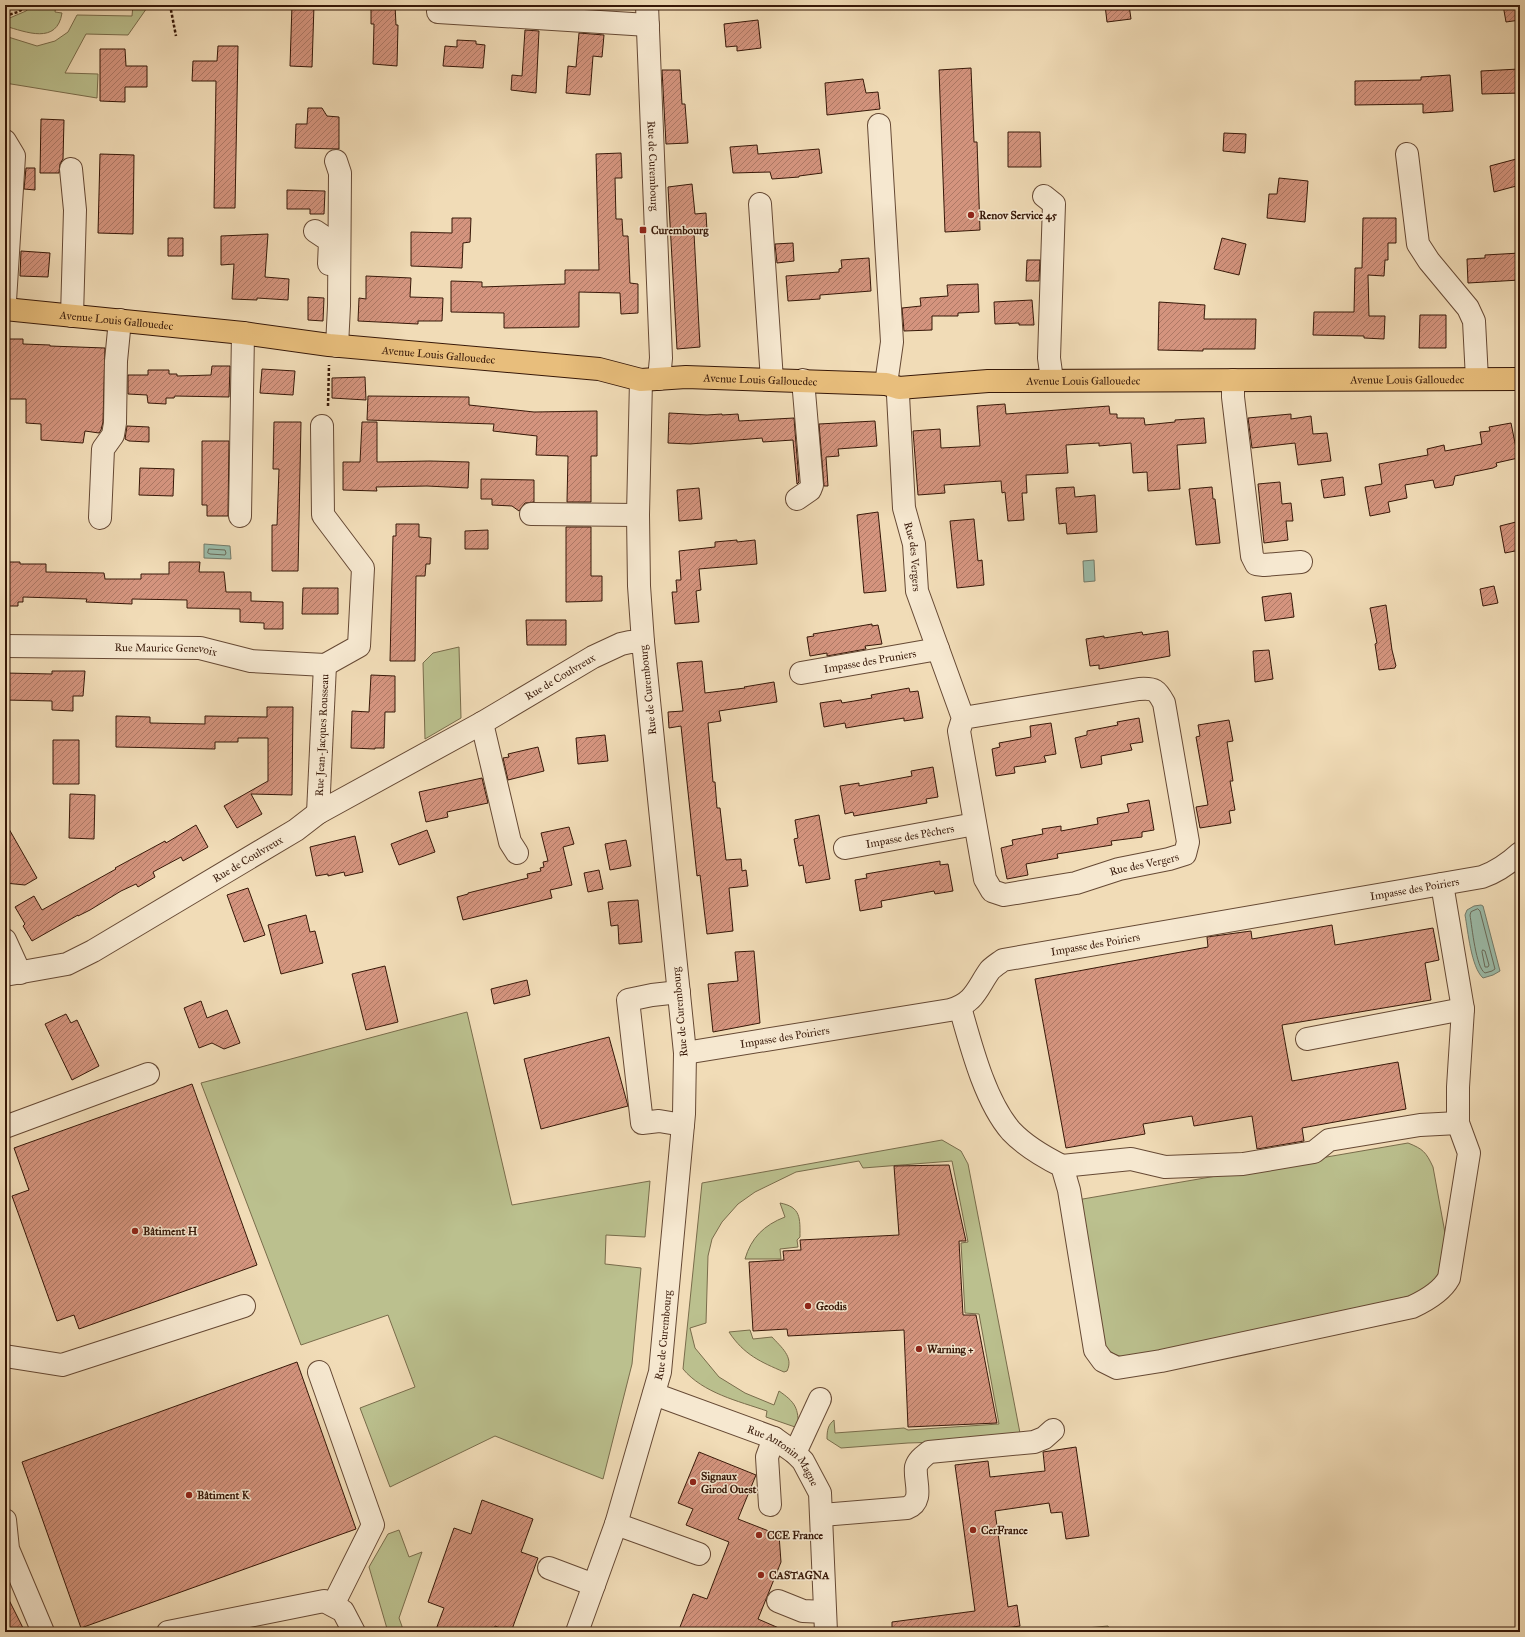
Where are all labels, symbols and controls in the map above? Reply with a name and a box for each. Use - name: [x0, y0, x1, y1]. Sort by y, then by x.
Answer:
- street label: Rue de Curembourg: [645, 120, 662, 212]
- place label: Renov Service 45: [979, 209, 1058, 223]
- marker: Renov Service 45: [966, 210, 976, 220]
- place label: Curembourg: [651, 224, 709, 237]
- marker: Curembourg: [638, 225, 648, 235]
- street label: Avenue Louis Gallouedec: [58, 308, 174, 332]
- street label: Avenue Louis Gallouedec: [380, 343, 496, 366]
- street label: Avenue Louis Gallouedec: [702, 371, 818, 388]
- street label: Avenue Louis Gallouedec: [1349, 373, 1465, 386]
- street label: Avenue Louis Gallouedec: [1025, 374, 1141, 387]
- street label: Rue des Vergers: [902, 520, 924, 592]
- street label: Rue Maurice Genevoix: [114, 641, 219, 659]
- street label: Rue de Curembourg: [637, 644, 659, 736]
- street label: Impasse des Pruniers: [823, 646, 917, 675]
- street label: Rue de Coulvreux: [522, 651, 598, 703]
- street label: Rue Jean-Jacques Rousseau: [312, 674, 331, 797]
- street label: Impasse des Pêchers: [865, 821, 955, 851]
- street label: Rue de Coulvreux: [210, 833, 285, 885]
- street label: Rue des Vergers: [1108, 850, 1180, 878]
- street label: Impasse des Poiriers: [1369, 875, 1460, 903]
- street label: Impasse des Poiriers: [1050, 930, 1141, 958]
- street label: Rue de Curembourg: [670, 966, 690, 1057]
- street label: Impasse des Poiriers: [739, 1023, 830, 1050]
- place label: Bâtiment H: [143, 1225, 198, 1238]
- marker: Bâtiment H: [130, 1226, 140, 1236]
- street label: Rue de Curembourg: [651, 1289, 674, 1382]
- place label: Geodis: [816, 1300, 847, 1313]
- marker: Geodis: [803, 1301, 813, 1311]
- place label: Warning +: [927, 1343, 974, 1356]
- marker: Warning +: [914, 1344, 924, 1354]
- street label: Rue Antonin Magne: [745, 1422, 822, 1488]
- place label: Signaux Girod Ouest: [701, 1470, 756, 1496]
- marker: Signaux Girod Ouest: [688, 1477, 698, 1487]
- place label: Bâtiment K: [197, 1489, 251, 1502]
- marker: Bâtiment K: [184, 1490, 194, 1500]
- place label: CerFrance: [981, 1524, 1028, 1537]
- marker: CerFrance: [968, 1525, 978, 1535]
- place label: CCE France: [767, 1529, 824, 1542]
- marker: CCE France: [754, 1530, 764, 1540]
- place label: CASTAGNA: [769, 1569, 830, 1582]
- marker: CASTAGNA: [756, 1570, 766, 1580]

